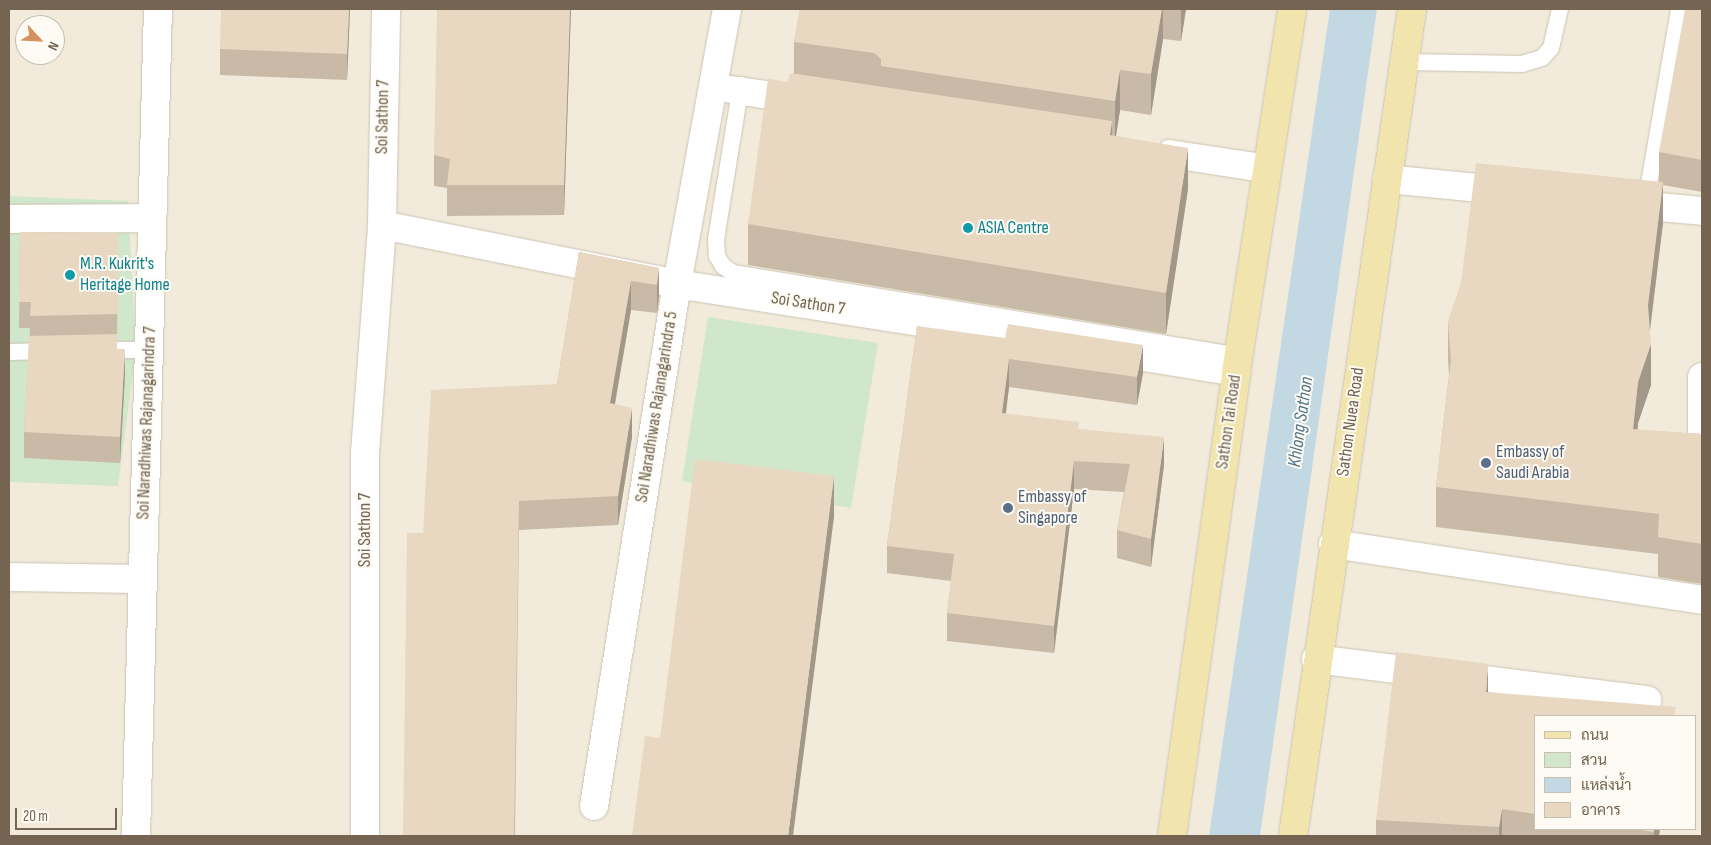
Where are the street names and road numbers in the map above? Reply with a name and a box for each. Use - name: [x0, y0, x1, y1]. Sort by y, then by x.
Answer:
- street label: Soi Sathon 7: [372, 80, 394, 154]
- street label: Soi Sathon 7: [770, 288, 846, 320]
- street label: Soi Naradhiwas Rajanagarindra 5: [631, 310, 683, 504]
- street label: Soi Naradhiwas Rajanagarindra 7: [133, 326, 161, 520]
- street label: Sathon Nuea Road: [1333, 366, 1369, 478]
- street label: Sathon Tai Road: [1212, 373, 1246, 471]
- street label: Soi Sathon 7: [354, 493, 376, 567]

